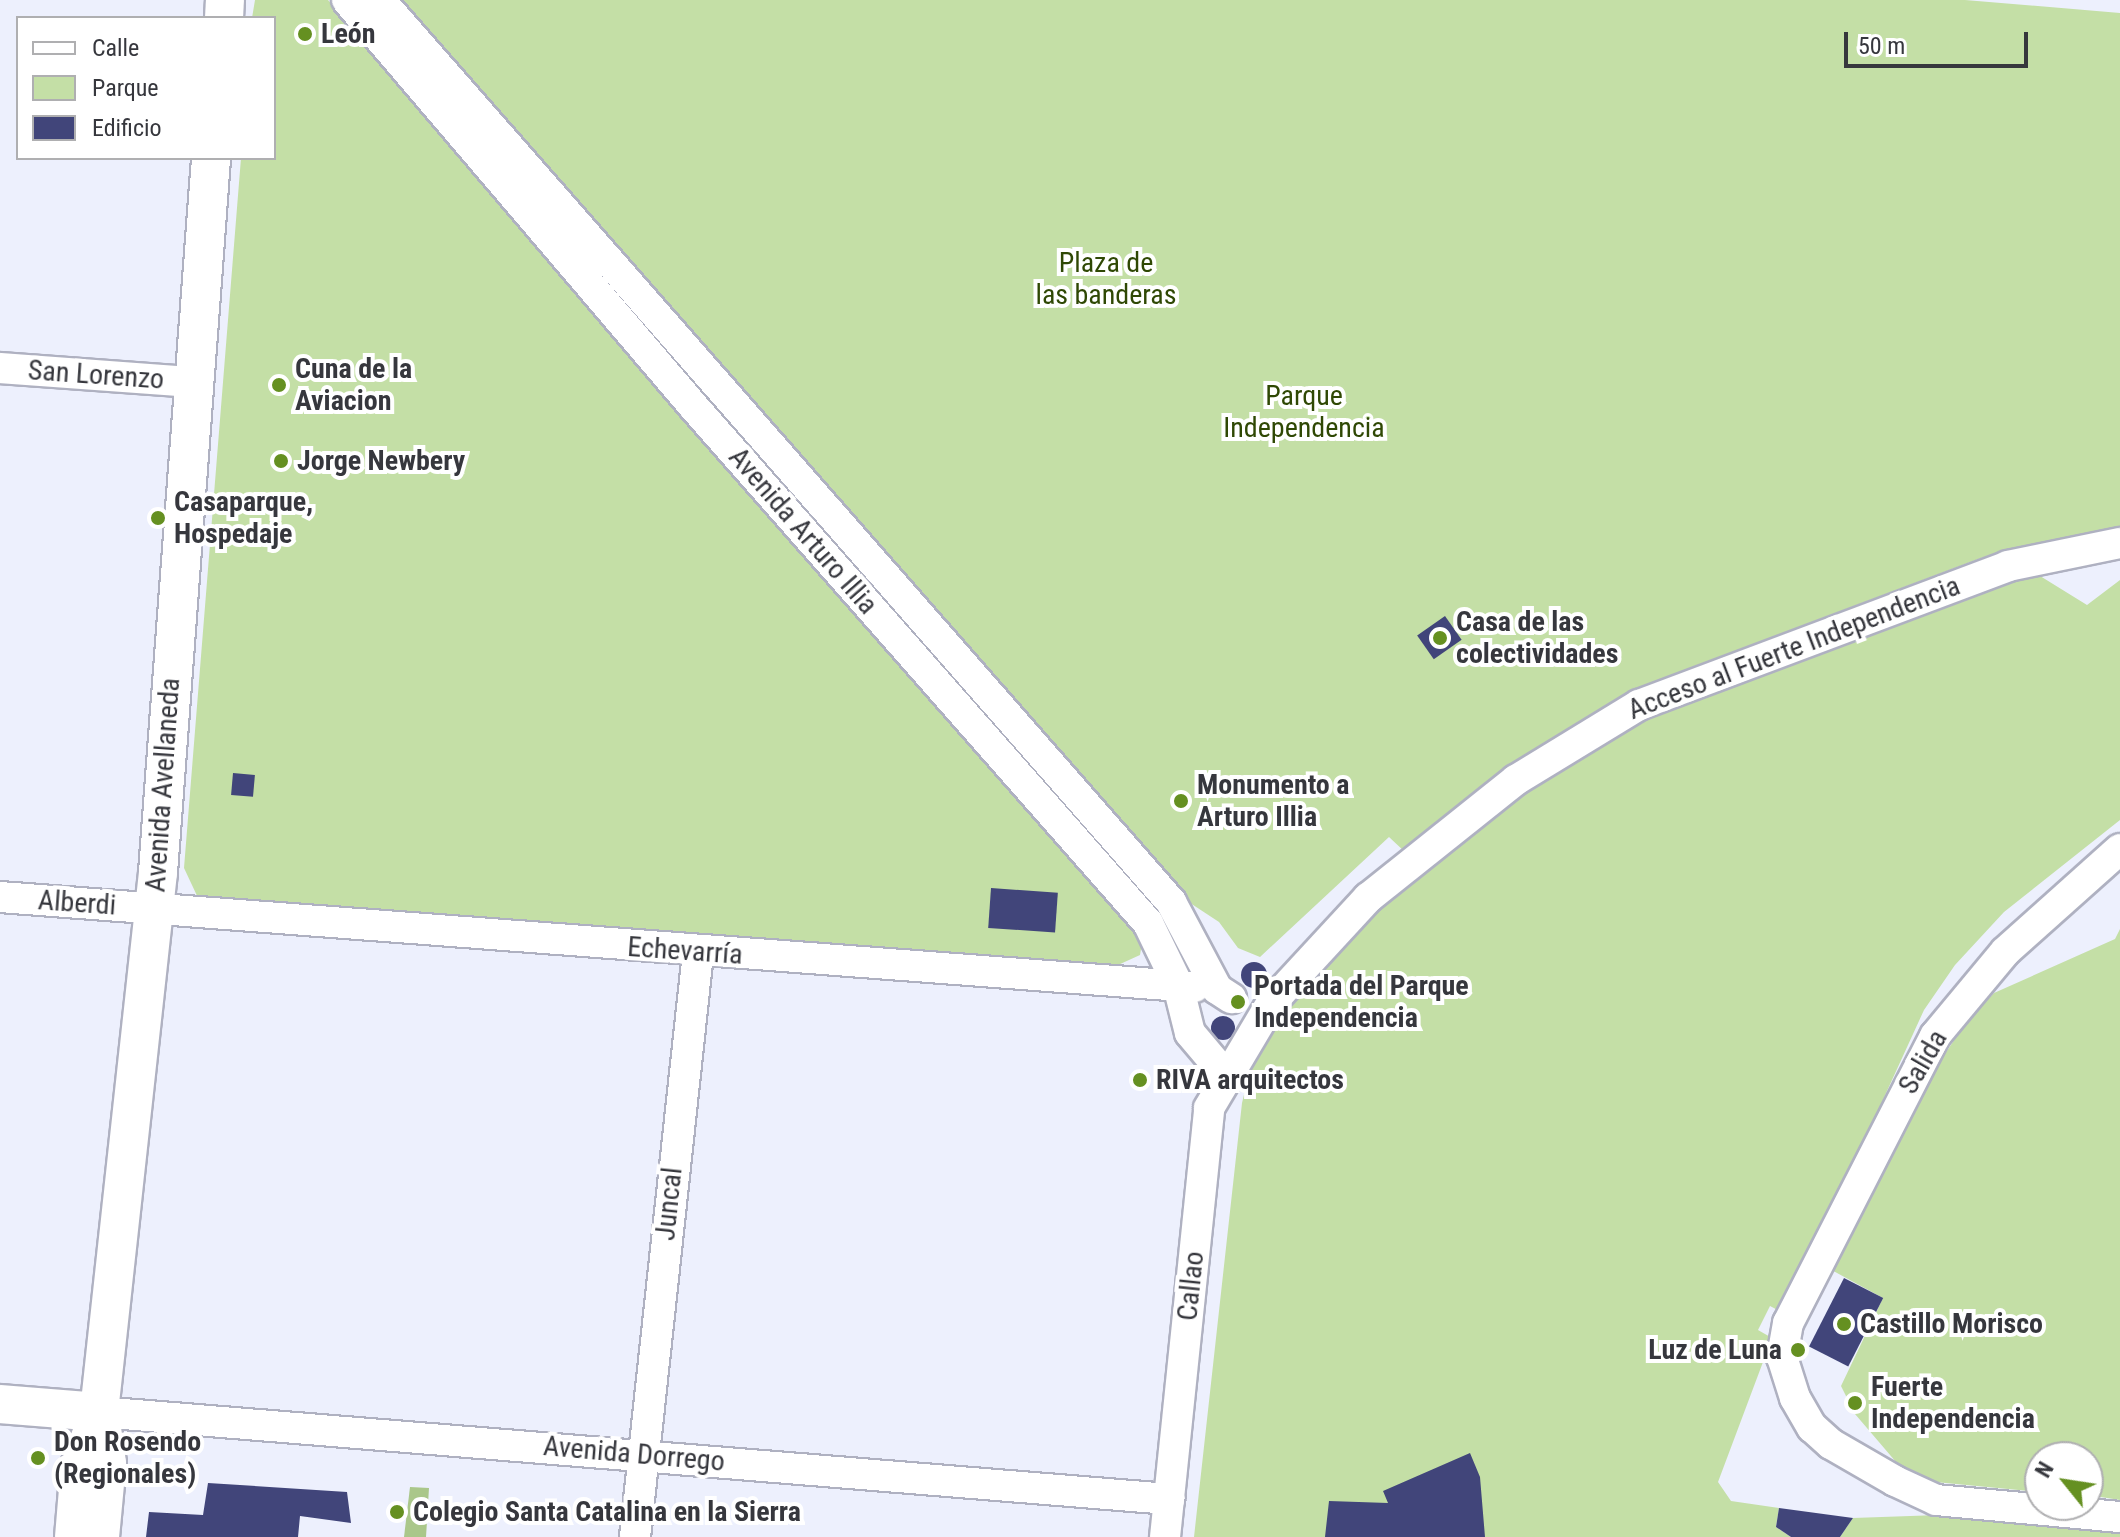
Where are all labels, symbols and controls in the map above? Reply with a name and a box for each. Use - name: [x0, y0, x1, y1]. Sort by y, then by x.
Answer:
- legend: [16, 16, 276, 160]
- scale bar: [1848, 16, 2032, 66]
- place label: León: [321, 17, 376, 51]
- marker: León: [296, 25, 314, 43]
- text: 50 m: [1858, 32, 1905, 60]
- text: Calle: [92, 34, 139, 62]
- text: Parque: [92, 74, 159, 102]
- text: Edificio: [92, 114, 162, 142]
- park label: Plaza de las banderas: [1036, 246, 1176, 312]
- place label: Cuna de la Aviacion: [295, 352, 412, 418]
- street label: San Lorenzo: [27, 353, 165, 397]
- marker: Cuna de la Aviacion: [270, 376, 288, 394]
- park label: Parque Independencia: [1223, 379, 1385, 445]
- street label: Avenida Arturo Illia: [722, 441, 884, 621]
- place label: Jorge Newbery: [297, 444, 465, 478]
- marker: Jorge Newbery: [272, 452, 290, 470]
- place label: Casaparque, Hospedaje: [174, 485, 313, 551]
- marker: Casaparque, Hospedaje: [149, 509, 167, 527]
- street label: Acceso al Fuerte Independencia: [1623, 569, 1965, 727]
- place label: Casa de las colectividades: [1456, 605, 1618, 671]
- marker: Casa de las colectividades: [1431, 629, 1449, 647]
- street label: Avenida Avellaneda: [139, 677, 187, 893]
- place label: Monumento a Arturo Illia: [1197, 768, 1349, 834]
- marker: Monumento a Arturo Illia: [1172, 792, 1190, 810]
- street label: Alberdi: [37, 884, 117, 922]
- street label: Echevarría: [626, 930, 744, 972]
- place label: Portada del Parque Independencia: [1254, 969, 1469, 1035]
- marker: Portada del Parque Independencia: [1229, 993, 1247, 1011]
- street label: Salida: [1891, 1024, 1955, 1100]
- place label: RIVA arquitectos: [1156, 1063, 1344, 1097]
- marker: RIVA arquitectos: [1131, 1071, 1149, 1089]
- street label: Juncal: [648, 1166, 690, 1242]
- street label: Callao: [1171, 1250, 1211, 1322]
- place label: Castillo Morisco: [1860, 1307, 2043, 1341]
- marker: Castillo Morisco: [1835, 1315, 1853, 1333]
- place label: Luz de Luna: [1648, 1333, 1782, 1367]
- marker: Luz de Luna: [1789, 1341, 1807, 1359]
- place label: Fuerte Independencia: [1871, 1370, 2035, 1436]
- marker: Fuerte Independencia: [1846, 1394, 1864, 1412]
- place label: Don Rosendo (Regionales): [54, 1425, 201, 1491]
- street label: Avenida Dorrego: [542, 1429, 726, 1479]
- north arrow: [2024, 1441, 2104, 1521]
- marker: Don Rosendo (Regionales): [29, 1449, 47, 1467]
- text: N: [2030, 1458, 2059, 1482]
- place label: Colegio Santa Catalina en la Sierra: [413, 1495, 801, 1529]
- marker: Colegio Santa Catalina en la Sierra: [388, 1503, 406, 1521]

